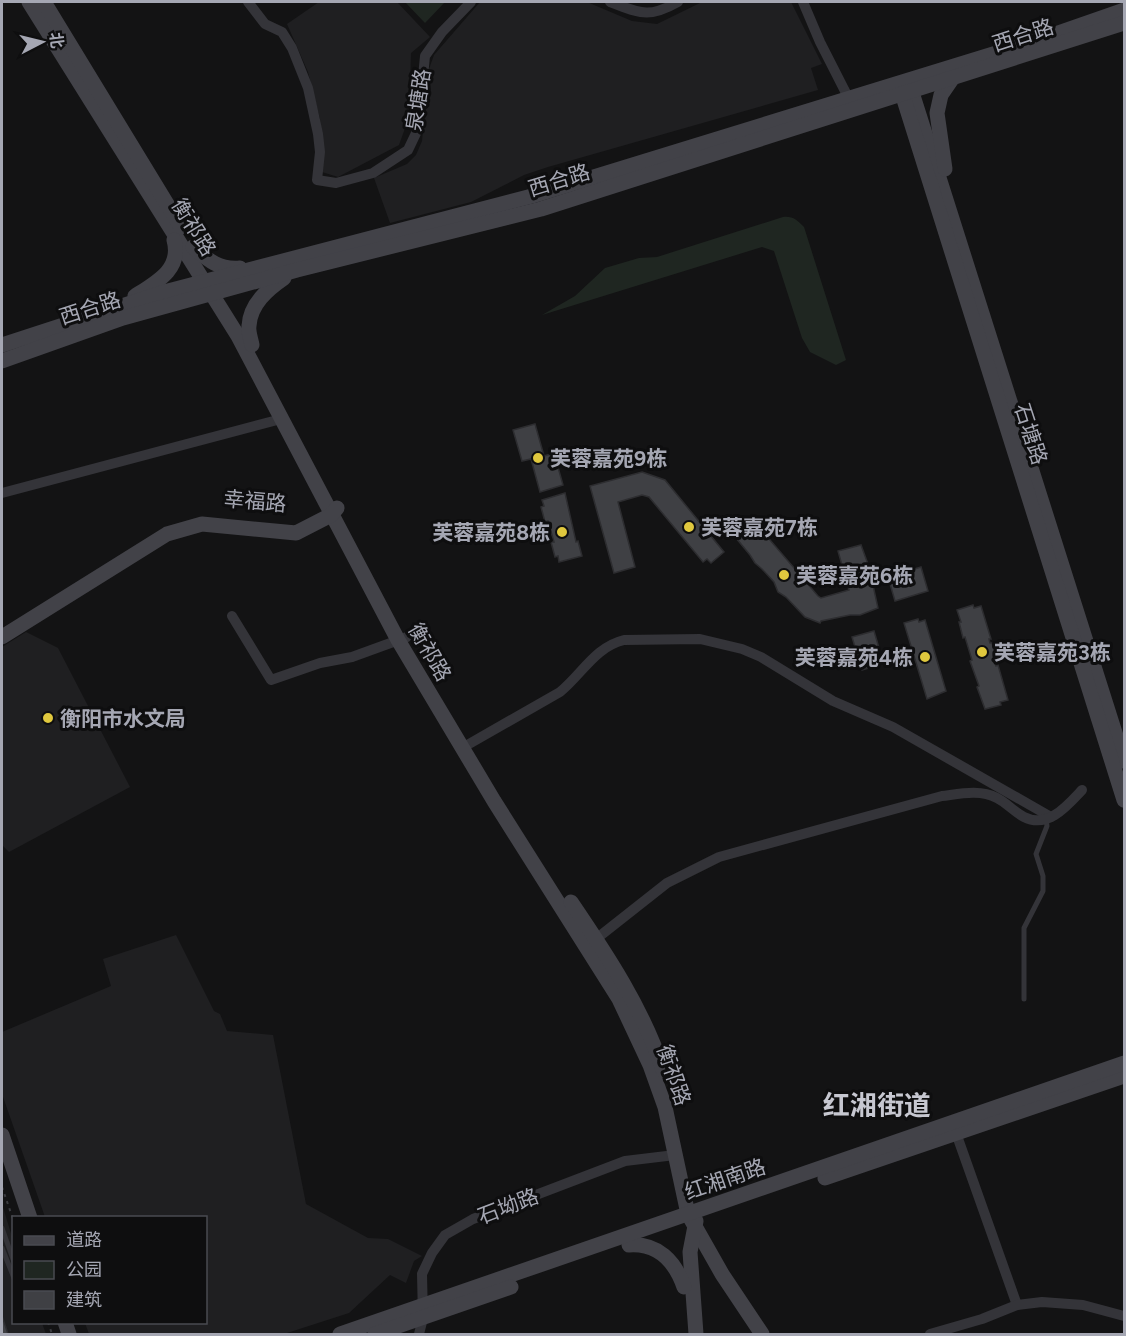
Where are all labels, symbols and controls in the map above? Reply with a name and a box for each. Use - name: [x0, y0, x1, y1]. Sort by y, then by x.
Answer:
- north arrow: [12, 12, 72, 72]
- street label: 西合路: [989, 13, 1057, 57]
- text: 北: [46, 31, 67, 49]
- street label: 泉塘路: [401, 67, 435, 133]
- street label: 西合路: [525, 159, 593, 201]
- street label: 衡祁路: [167, 194, 221, 260]
- street label: 西合路: [56, 286, 124, 330]
- street label: 石塘路: [1009, 400, 1053, 468]
- place label: 芙蓉嘉苑9栋: [550, 446, 667, 471]
- marker: 芙蓉嘉苑9栋: [531, 451, 545, 465]
- street label: 幸福路: [223, 486, 287, 516]
- place label: 芙蓉嘉苑7栋: [701, 515, 818, 540]
- place label: 芙蓉嘉苑8栋: [432, 520, 550, 545]
- marker: 芙蓉嘉苑7栋: [682, 520, 696, 534]
- marker: 芙蓉嘉苑8栋: [555, 525, 569, 539]
- place label: 芙蓉嘉苑6栋: [796, 563, 913, 588]
- marker: 芙蓉嘉苑6栋: [777, 568, 791, 582]
- street label: 衡祁路: [403, 618, 457, 686]
- place label: 芙蓉嘉苑3栋: [994, 640, 1111, 665]
- place label: 芙蓉嘉苑4栋: [795, 645, 913, 670]
- marker: 芙蓉嘉苑3栋: [975, 645, 989, 659]
- marker: 芙蓉嘉苑4栋: [918, 650, 932, 664]
- place label: 衡阳市水文局: [60, 706, 186, 731]
- marker: 衡阳市水文局: [41, 711, 55, 725]
- street label: 衡祁路: [652, 1041, 696, 1109]
- district label: 红湘街道: [823, 1089, 931, 1122]
- street label: 红湘南路: [681, 1154, 769, 1204]
- street label: 石坳路: [474, 1183, 542, 1229]
- legend: [12, 1216, 207, 1324]
- text: 道路: [66, 1229, 102, 1251]
- text: 公园: [66, 1259, 102, 1281]
- text: 建筑: [66, 1289, 102, 1311]

